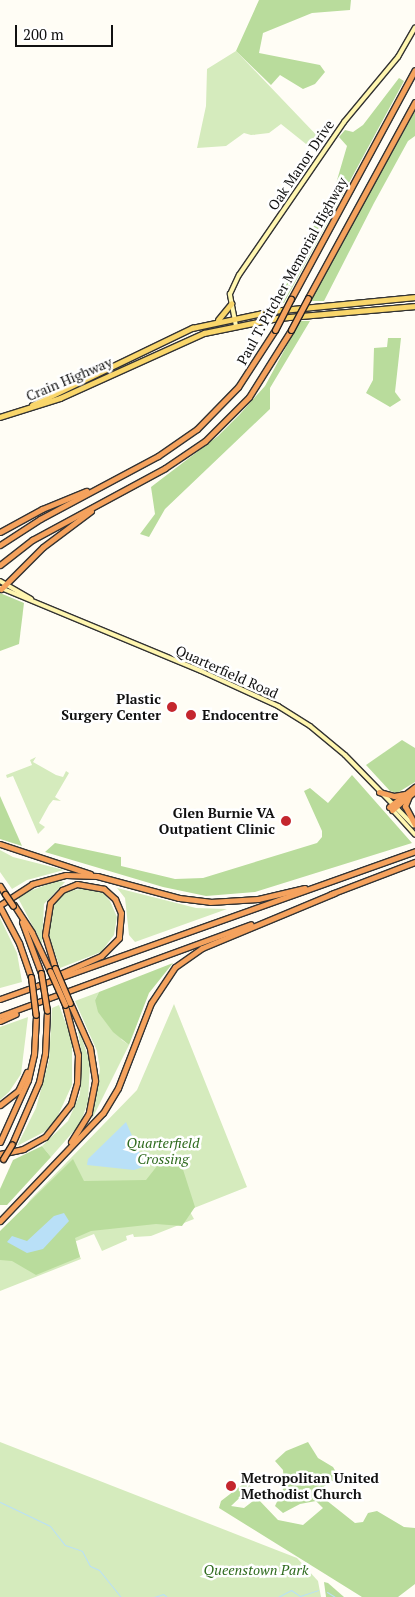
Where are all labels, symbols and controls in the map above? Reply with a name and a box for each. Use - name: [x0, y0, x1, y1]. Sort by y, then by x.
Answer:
- scale bar: [18, 15, 115, 47]
- text: 200 m: [23, 24, 64, 44]
- street label: Oak Manor Drive: [265, 117, 337, 213]
- street label: Paul T. Pitcher Memorial Highway: [233, 174, 351, 368]
- street label: Crain Highway: [24, 353, 114, 405]
- street label: Quarterfield Road: [173, 642, 281, 702]
- place label: Plastic Surgery Center: [61, 691, 161, 724]
- marker: Plastic Surgery Center: [165, 700, 179, 714]
- place label: Endocentre: [202, 707, 278, 723]
- marker: Endocentre: [184, 708, 198, 722]
- place label: Glen Burnie VA Outpatient Clinic: [159, 805, 275, 838]
- marker: Glen Burnie VA Outpatient Clinic: [279, 814, 293, 828]
- park label: Quarterfield Crossing: [127, 1135, 199, 1168]
- place label: Metropolitan United Methodist Church: [241, 1470, 379, 1502]
- marker: Metropolitan United Methodist Church: [225, 1480, 237, 1492]
- park label: Queenstown Park: [204, 1562, 308, 1578]

